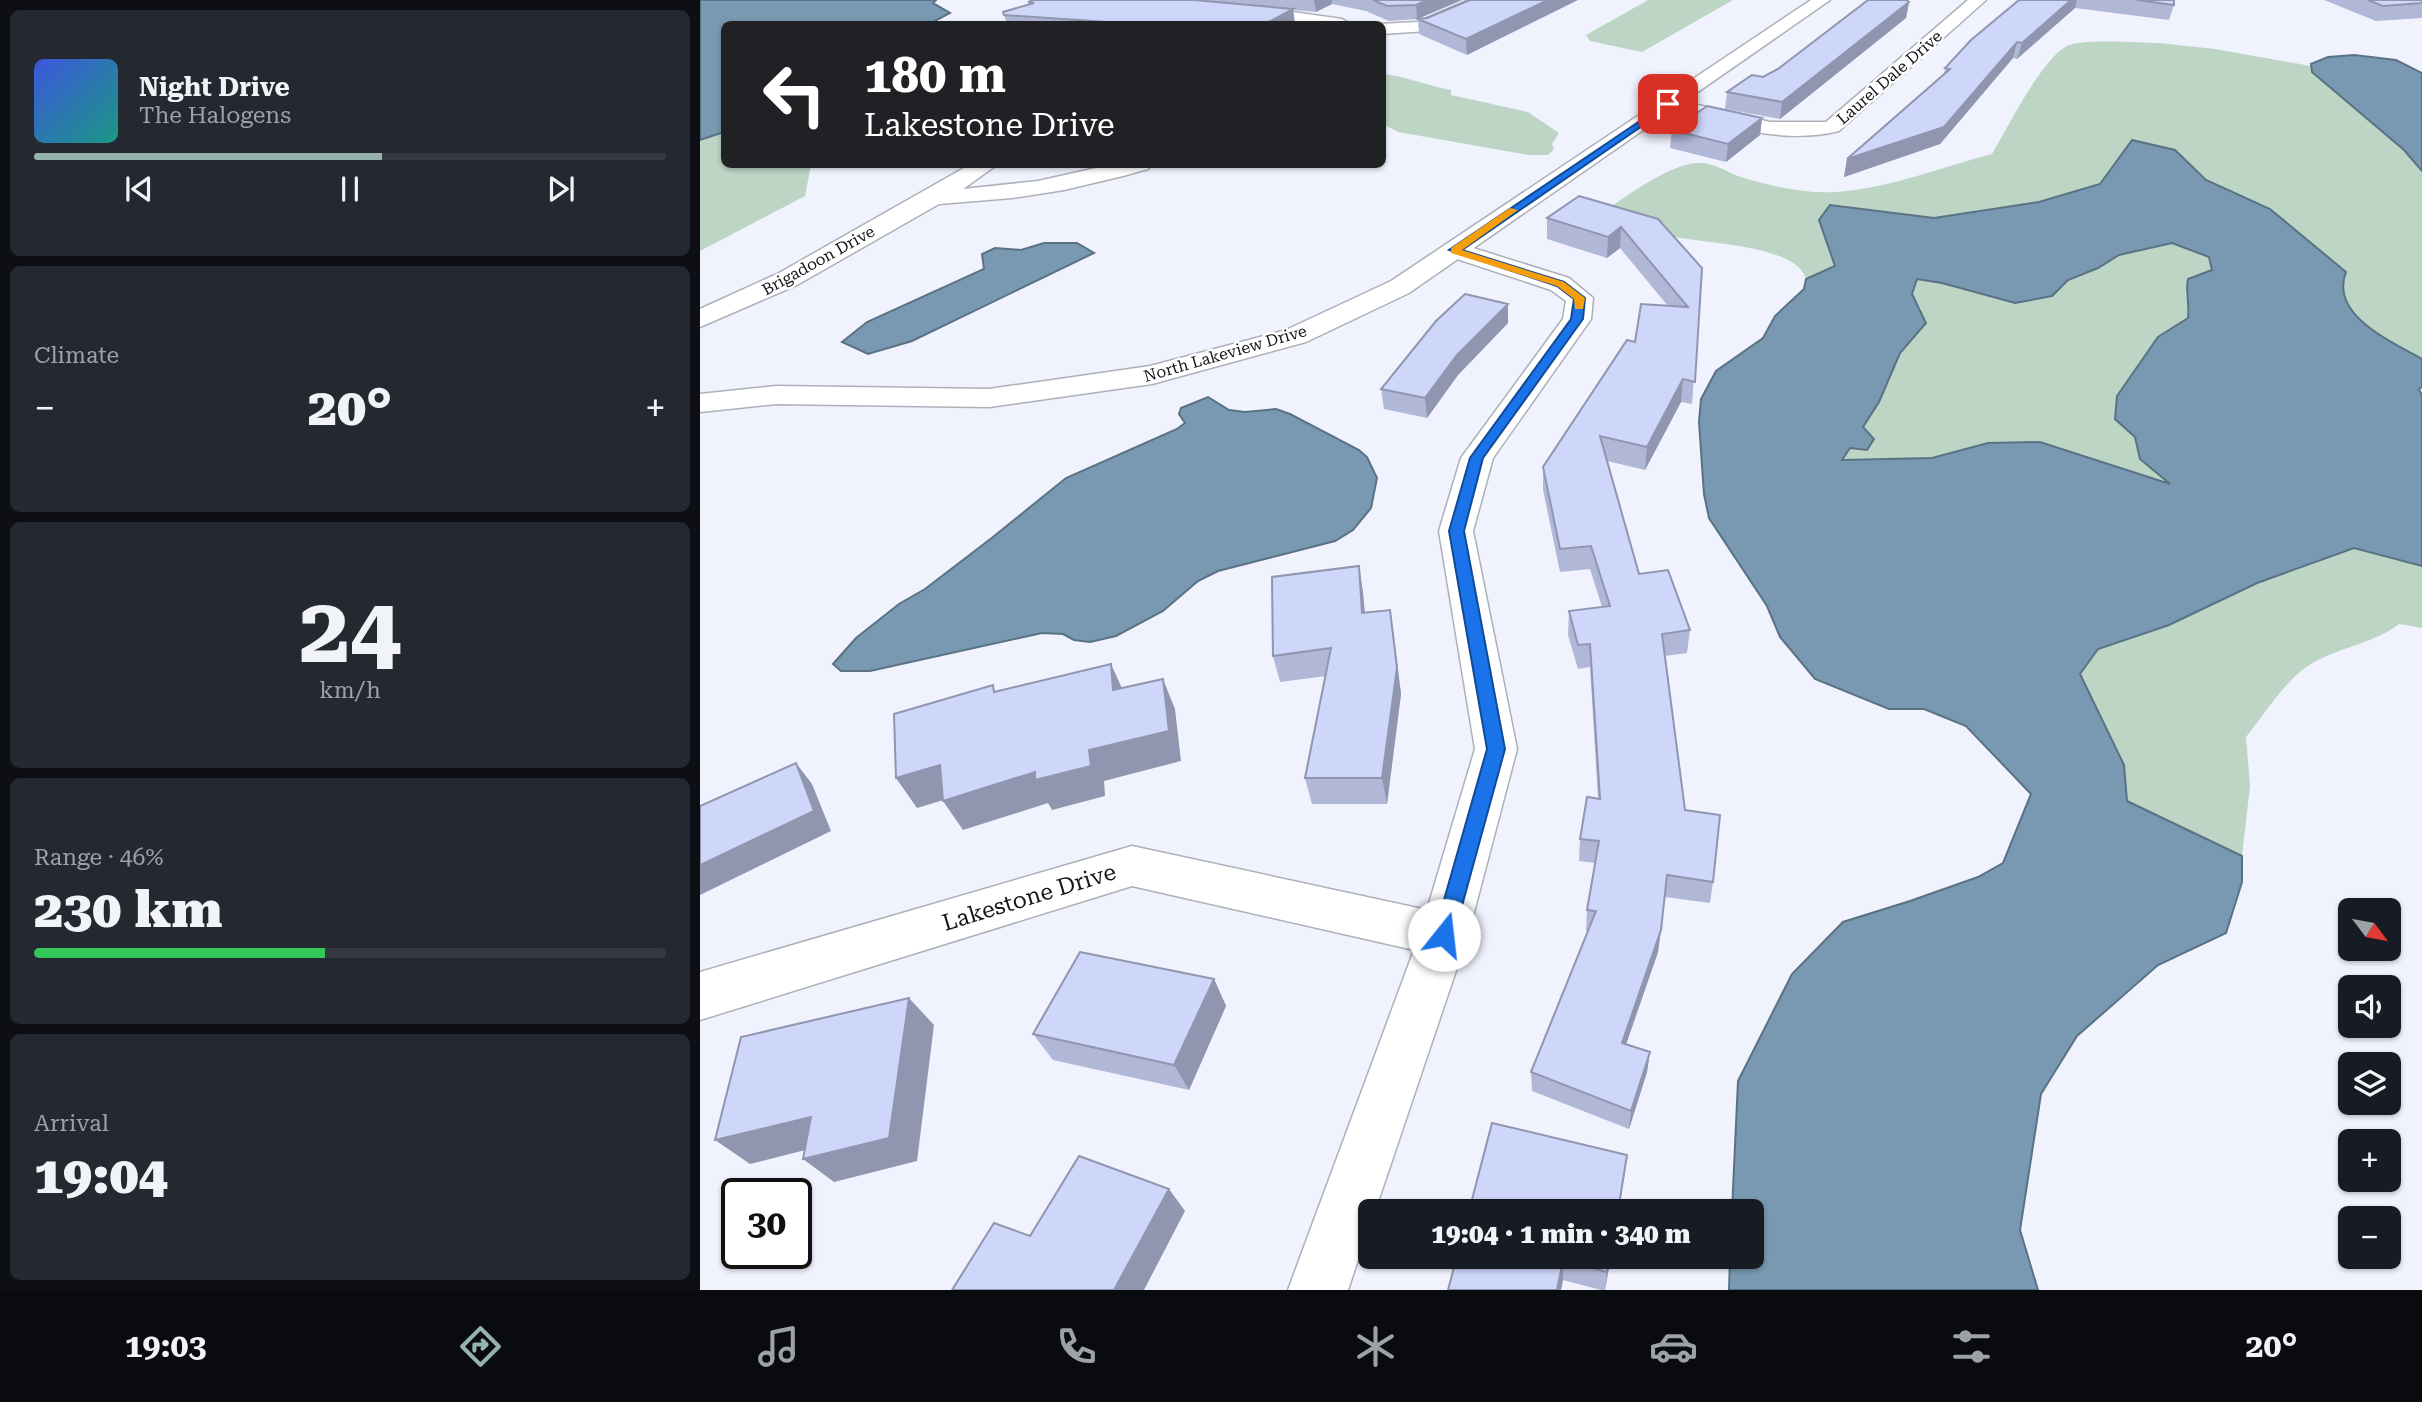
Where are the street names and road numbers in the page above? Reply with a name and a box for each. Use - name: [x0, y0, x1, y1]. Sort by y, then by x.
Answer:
- street label: Laurel Dale Drive: [1833, 26, 1946, 128]
- street label: Brigadoon Drive: [759, 222, 878, 299]
- street label: North Lakeview Drive: [1141, 321, 1309, 386]
- street label: Lakestone Drive: [939, 858, 1119, 937]

